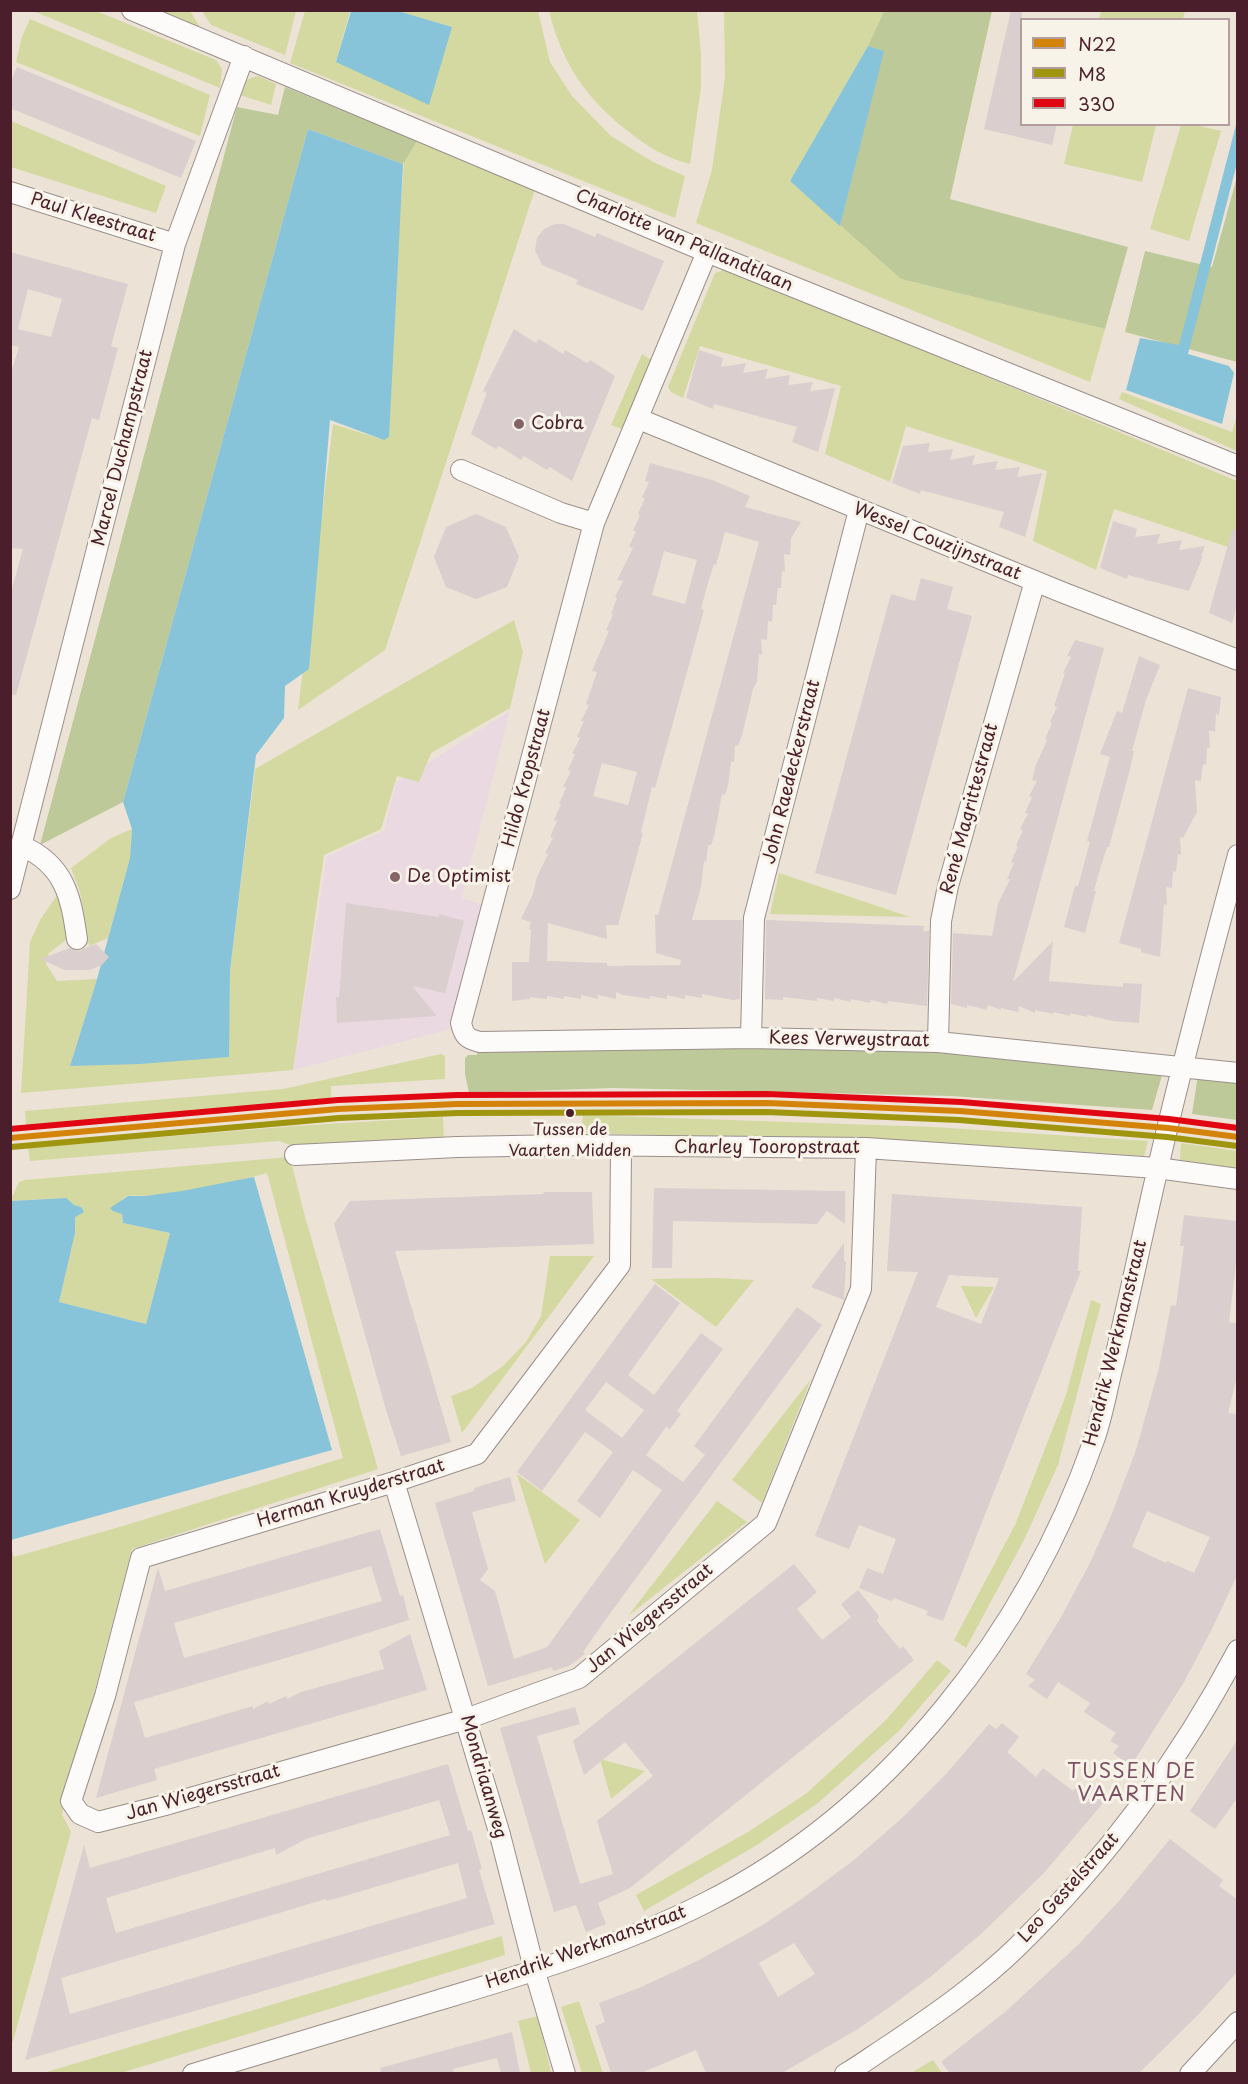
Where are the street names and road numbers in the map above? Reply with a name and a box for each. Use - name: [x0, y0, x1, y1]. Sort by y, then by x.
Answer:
- street label: Charlotte van Pallandtlaan: [572, 185, 796, 297]
- street label: Paul Kleestraat: [28, 189, 158, 247]
- street label: Marcel Duchampstraat: [88, 348, 158, 548]
- street label: Wessel Couzijnstraat: [850, 498, 1024, 586]
- street label: John Raedeckerstraat: [759, 678, 825, 866]
- street label: Hildo Kropstraat: [498, 707, 556, 849]
- street label: René Magrittestraat: [937, 721, 1003, 897]
- street label: Kees Verweystraat: [768, 1028, 930, 1052]
- street label: Charley Tooropstraat: [674, 1137, 860, 1159]
- street label: Hendrik Werkmanstraat: [1080, 1238, 1152, 1448]
- street label: Herman Kruyderstraat: [255, 1455, 447, 1533]
- street label: Jan Wiegersstraat: [582, 1559, 718, 1679]
- street label: Mondriaanweg: [455, 1713, 511, 1841]
- street label: Jan Wiegersstraat: [123, 1761, 283, 1825]
- street label: Leo Gestelstraat: [1014, 1829, 1124, 1947]
- street label: Hendrik Werkmanstraat: [483, 1902, 689, 1994]

